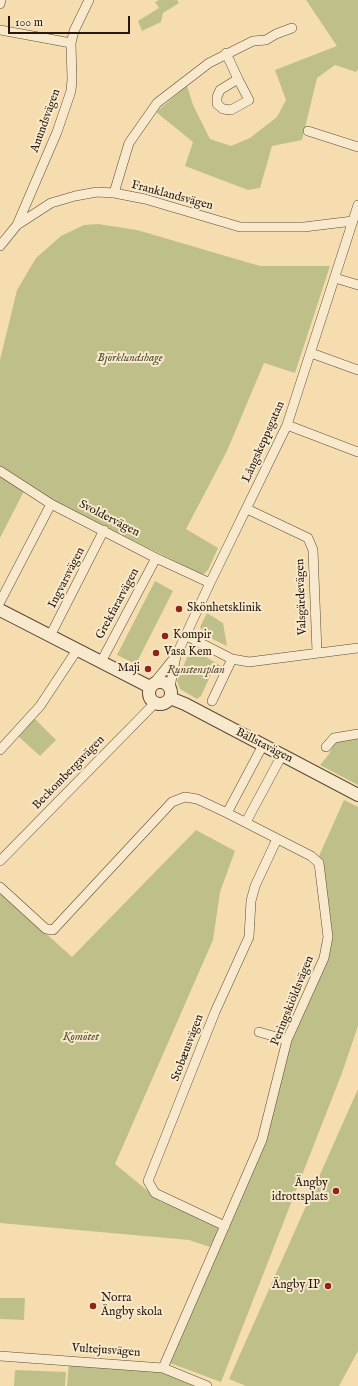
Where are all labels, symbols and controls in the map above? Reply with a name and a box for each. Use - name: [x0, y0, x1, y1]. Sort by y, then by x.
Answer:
- scale bar: [10, 8, 132, 34]
- text: 100 m: [15, 15, 43, 30]
- street label: Anundsvägen: [28, 87, 64, 155]
- street label: Franklandsvägen: [129, 178, 215, 214]
- park label: Björklundshage: [97, 352, 163, 366]
- street label: Långskeppsgatan: [240, 399, 288, 485]
- street label: Svoldervägen: [76, 498, 142, 540]
- street label: Ingvarsvägen: [46, 545, 88, 611]
- street label: Valsgärdevägen: [293, 558, 311, 636]
- street label: Grekfararvägen: [93, 566, 143, 642]
- place label: Skönhetsklinik: [187, 602, 261, 616]
- marker: Skönhetsklinik: [174, 604, 184, 614]
- place label: Kompir: [173, 629, 211, 643]
- marker: Kompir: [160, 631, 170, 641]
- place label: Vasa Kem: [164, 646, 212, 660]
- marker: Vasa Kem: [151, 648, 161, 658]
- place label: Maji: [117, 662, 140, 676]
- marker: Maji: [143, 664, 153, 674]
- park label: Runstensplan: [167, 664, 225, 678]
- street label: Bällstavägen: [233, 726, 295, 766]
- street label: Beckombergavägen: [30, 733, 108, 813]
- street label: Peringskiöldsvägen: [268, 954, 318, 1048]
- street label: Stobæusvägen: [169, 1013, 207, 1083]
- park label: Komötet: [63, 1031, 99, 1045]
- place label: Ängby idrottsplats: [272, 1177, 328, 1205]
- marker: Ängby idrottsplats: [331, 1186, 341, 1196]
- place label: Ängby IP: [272, 1279, 320, 1293]
- marker: Ängby IP: [323, 1281, 333, 1291]
- place label: Norra Ängby skola: [101, 1292, 162, 1320]
- marker: Norra Ängby skola: [88, 1301, 98, 1311]
- street label: Vultejusvägen: [71, 1341, 141, 1361]

